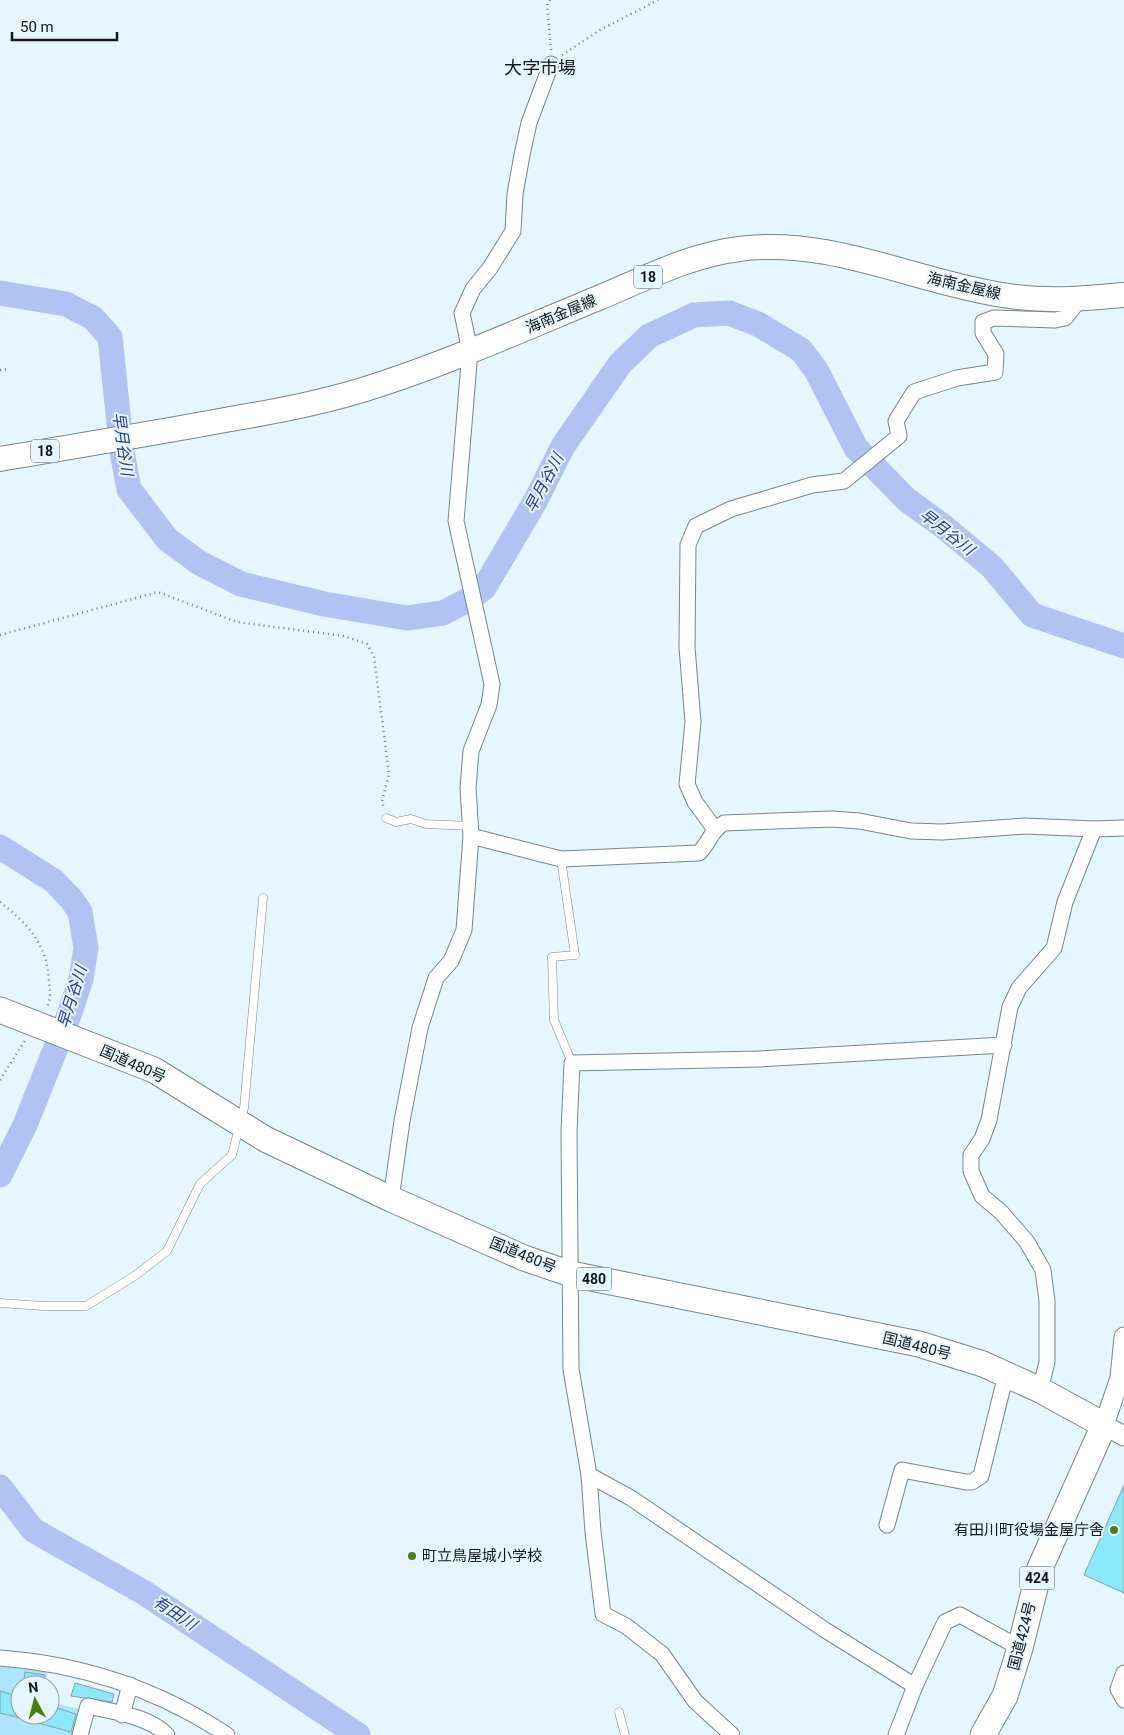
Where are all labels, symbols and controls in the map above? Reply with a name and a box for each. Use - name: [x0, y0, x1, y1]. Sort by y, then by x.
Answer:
- scale bar: [12, 10, 118, 42]
- text: 50 m: [20, 18, 54, 36]
- district label: 大字市場: [504, 57, 576, 78]
- road number: 18: [634, 266, 662, 288]
- street label: 海南金屋線: [925, 269, 1003, 303]
- street label: 海南金屋線: [523, 291, 599, 337]
- water label: 早月谷川: [109, 411, 137, 479]
- road number: 18: [31, 440, 59, 462]
- water label: 早月谷川: [521, 449, 568, 516]
- water label: 早月谷川: [916, 505, 980, 560]
- water label: 早月谷川: [54, 962, 91, 1030]
- street label: 国道480号: [97, 1041, 169, 1087]
- street label: 国道480号: [487, 1233, 559, 1277]
- road number: 480: [576, 1268, 612, 1290]
- street label: 国道480号: [881, 1329, 953, 1363]
- place label: 有田川町役場金屋庁舎: [954, 1521, 1104, 1539]
- marker: 有田川町役場金屋庁舎: [1108, 1524, 1120, 1536]
- place label: 町立鳥屋城小学校: [422, 1547, 542, 1565]
- marker: 町立鳥屋城小学校: [406, 1550, 418, 1562]
- road number: 424: [1020, 1566, 1054, 1590]
- water label: 有田川: [150, 1592, 202, 1635]
- street label: 国道424号: [1005, 1600, 1039, 1672]
- north arrow: [10, 1675, 60, 1725]
- text: N: [28, 1679, 39, 1696]

